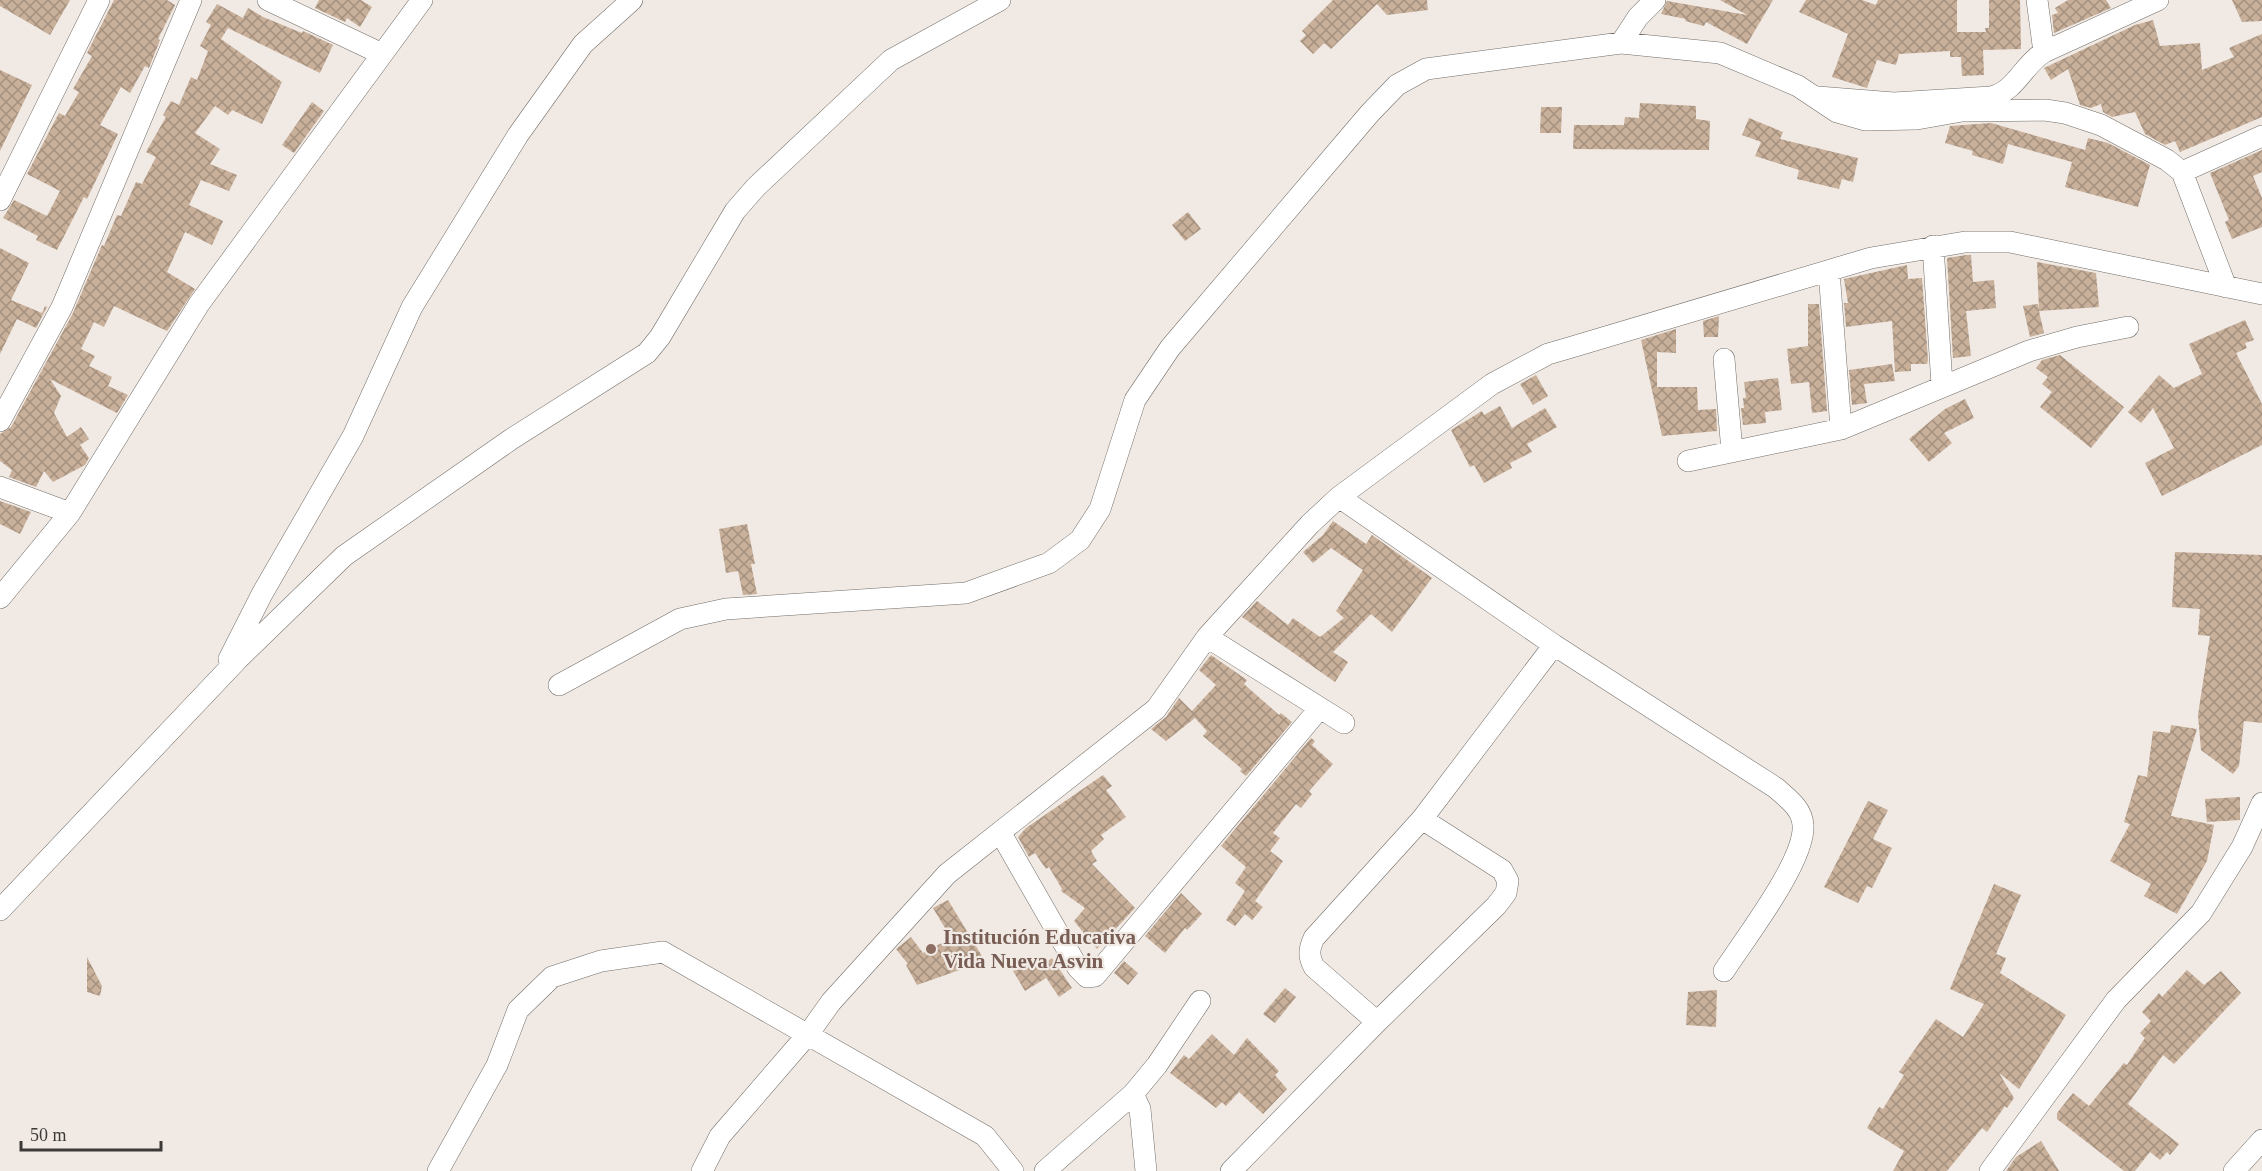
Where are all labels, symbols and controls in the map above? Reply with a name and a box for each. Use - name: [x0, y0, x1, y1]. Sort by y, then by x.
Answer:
- place label: Institución Educativa Vida Nueva Asvin: [943, 925, 1137, 973]
- marker: Institución Educativa Vida Nueva Asvin: [924, 942, 938, 956]
- scale bar: [21, 1114, 160, 1152]
- text: 50 m: [30, 1125, 67, 1145]

